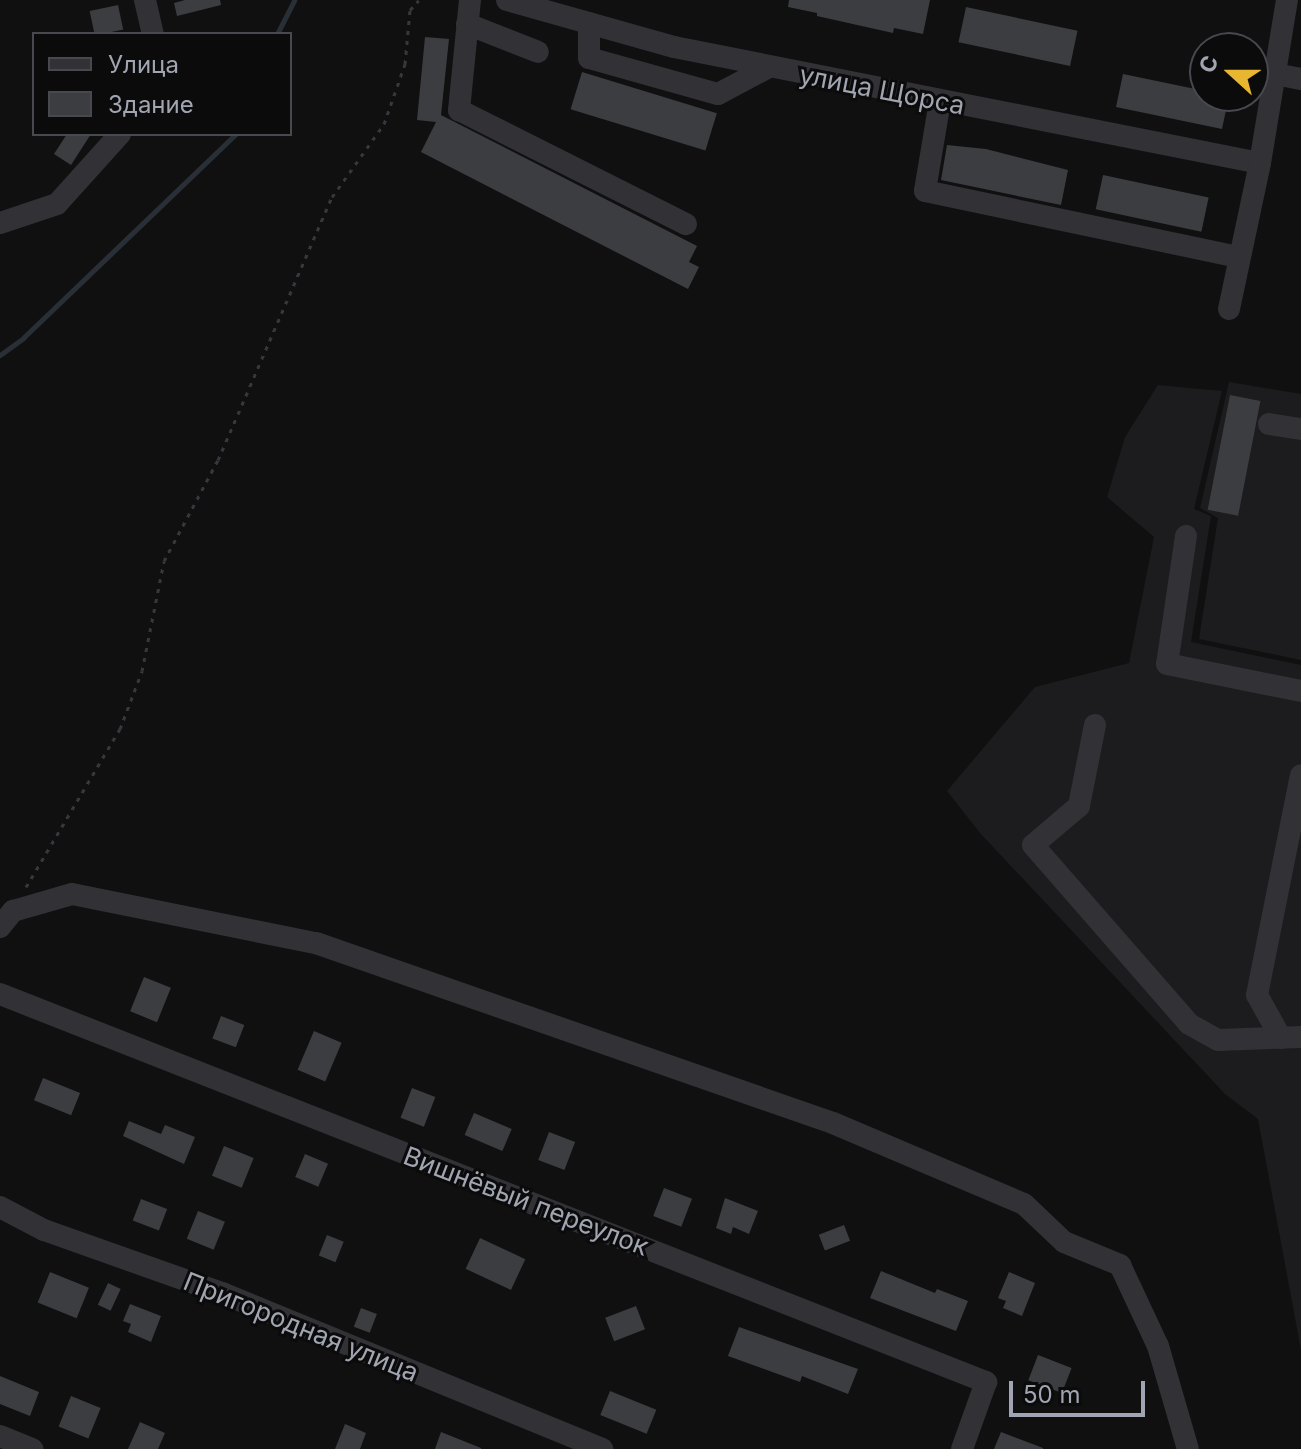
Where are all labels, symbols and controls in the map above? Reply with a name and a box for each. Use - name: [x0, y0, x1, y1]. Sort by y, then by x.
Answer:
- legend: [32, 32, 292, 136]
- north arrow: [1189, 32, 1269, 112]
- text: Улица: [108, 50, 179, 79]
- text: С: [1193, 52, 1224, 76]
- street label: улица Щорса: [797, 59, 967, 121]
- text: Здание: [108, 90, 194, 119]
- street label: Вишнёвый переулок: [399, 1140, 653, 1262]
- street label: Пригородная улица: [179, 1266, 423, 1388]
- scale bar: [1013, 1365, 1149, 1415]
- text: 50 m: [1023, 1380, 1081, 1409]

